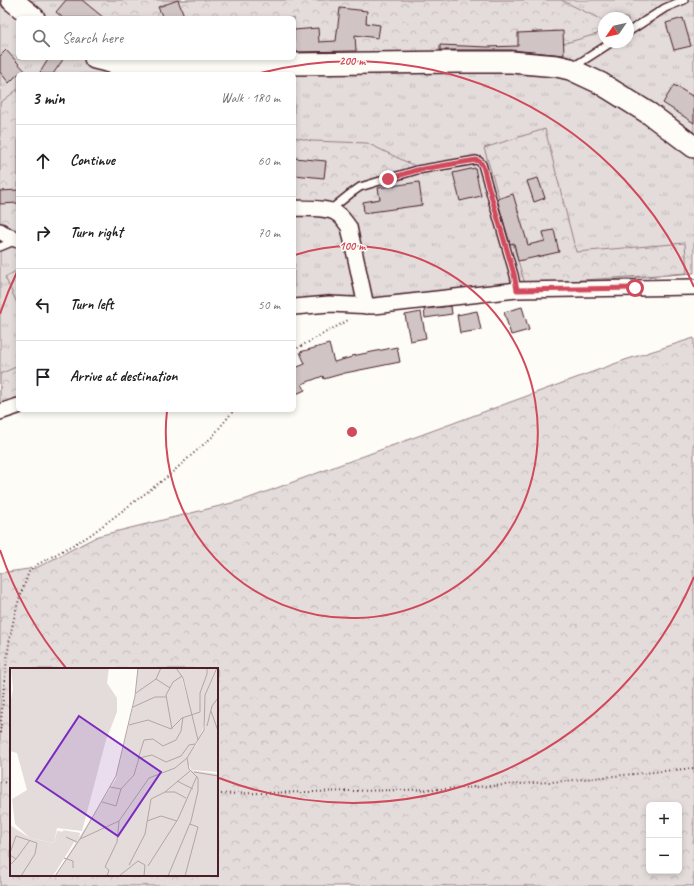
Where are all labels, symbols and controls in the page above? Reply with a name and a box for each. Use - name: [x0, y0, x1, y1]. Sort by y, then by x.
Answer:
- north arrow: [598, 12, 634, 48]
- search box: [16, 16, 296, 60]
- icon: search: [30, 27, 52, 49]
- text: Search here: [62, 29, 123, 48]
- text: 200 m: [339, 53, 366, 69]
- text: 3 min: [32, 88, 65, 109]
- text: Walk · 180 m: [221, 90, 280, 106]
- icon: ahead: [32, 150, 54, 172]
- text: Continue: [70, 151, 115, 170]
- text: 60 m: [258, 153, 280, 169]
- route end: [379, 170, 397, 188]
- icon: right: [32, 222, 54, 244]
- text: Turn right: [70, 223, 123, 242]
- text: 70 m: [258, 225, 280, 241]
- text: 100 m: [339, 238, 366, 254]
- route start: [626, 279, 644, 297]
- icon: left: [32, 294, 54, 316]
- text: Turn left: [70, 295, 113, 314]
- text: 50 m: [258, 297, 280, 313]
- icon: arrive: [32, 366, 54, 388]
- text: Arrive at destination: [70, 367, 177, 386]
- centre of rings: [345, 425, 359, 439]
- inset map: [10, 668, 218, 876]
- map controls: [646, 802, 682, 874]
- button: +: [646, 802, 682, 838]
- button: −: [646, 838, 682, 874]

